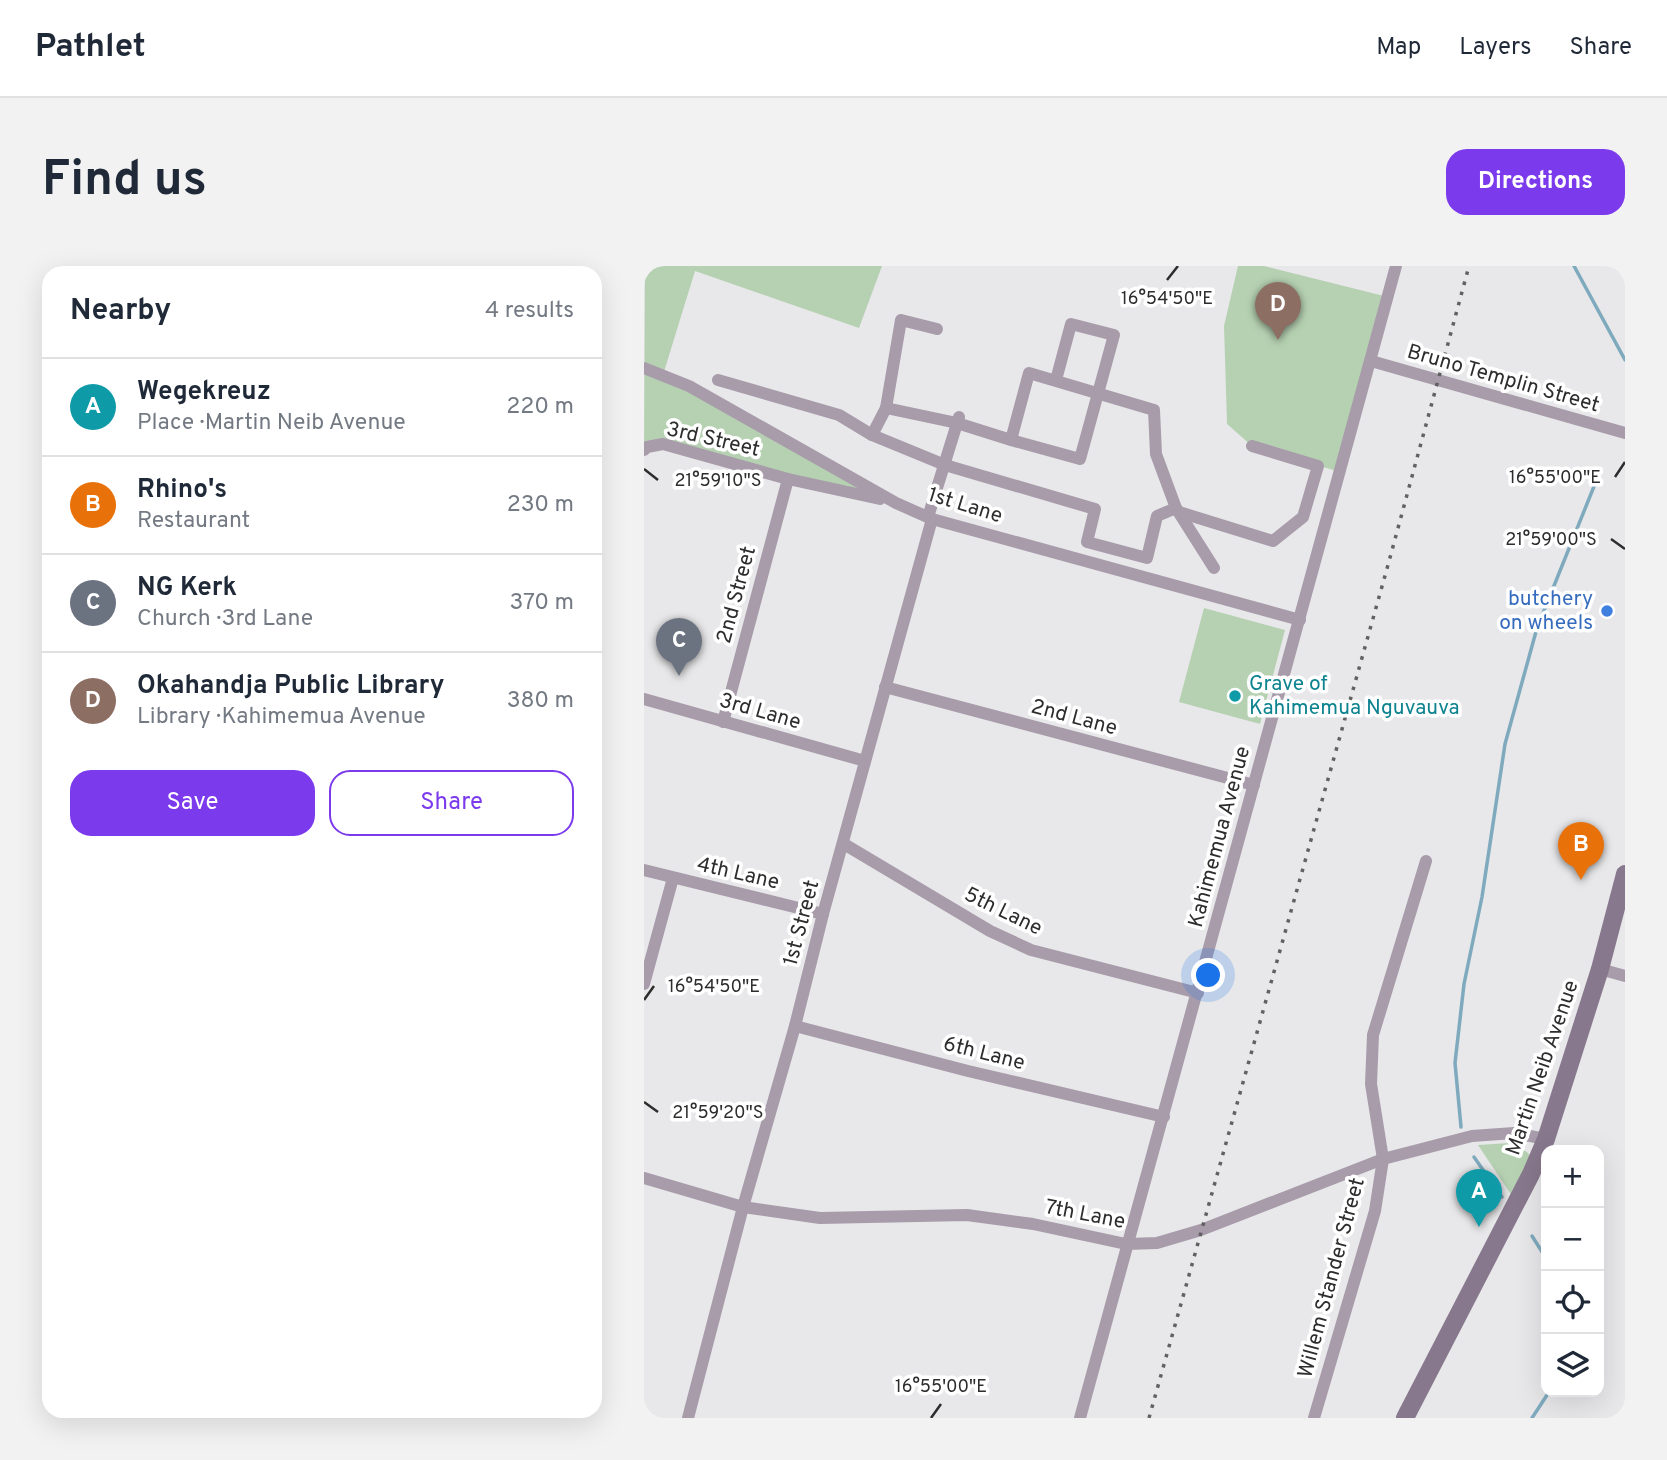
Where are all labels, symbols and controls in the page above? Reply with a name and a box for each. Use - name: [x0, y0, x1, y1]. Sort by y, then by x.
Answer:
- text: Pathlet: [35, 27, 146, 69]
- text: Map: [1376, 33, 1421, 63]
- text: Layers: [1459, 33, 1531, 63]
- text: Share: [1569, 33, 1632, 63]
- button: Directions: [1446, 149, 1625, 215]
- text: Find us: [42, 151, 207, 213]
- pin: D: [1255, 282, 1301, 340]
- text: 16°54'50"E: [1121, 288, 1213, 311]
- text: Nearby: [70, 293, 171, 330]
- text: 4 results: [485, 297, 574, 326]
- street label: Bruno Templin Street: [1404, 339, 1602, 419]
- text: Wegekreuz: [137, 376, 271, 409]
- text: A: [85, 393, 101, 422]
- text: 220 m: [506, 393, 574, 422]
- text: Place · Martin Neib Avenue: [137, 409, 406, 438]
- street label: 3rd Street: [664, 416, 762, 464]
- text: 16°55'00"E: [1509, 467, 1601, 490]
- text: 21°59'10"S: [675, 470, 762, 493]
- text: Rhino's: [137, 474, 227, 507]
- street label: 1st Lane: [925, 482, 1005, 530]
- text: B: [85, 491, 101, 520]
- text: 230 m: [507, 491, 574, 520]
- text: Restaurant: [137, 507, 250, 536]
- text: 21°59'00"S: [1505, 529, 1597, 552]
- street label: 2nd Street: [711, 543, 763, 647]
- text: NG Kerk: [137, 572, 237, 605]
- place label: butchery on wheels: [1499, 586, 1593, 637]
- text: C: [86, 589, 100, 618]
- text: 370 m: [509, 589, 574, 618]
- marker: butchery on wheels: [1599, 603, 1615, 619]
- text: Church · 3rd Lane: [137, 605, 313, 634]
- pin: C: [656, 618, 702, 676]
- text: Okahandja Public Library: [137, 670, 444, 703]
- place label: Grave of Kahimemua Nguvauva: [1249, 671, 1460, 722]
- text: D: [85, 687, 101, 716]
- text: 380 m: [507, 687, 574, 716]
- street label: 3rd Lane: [716, 688, 804, 736]
- marker: Grave of Kahimemua Nguvauva: [1227, 688, 1243, 704]
- street label: 2nd Lane: [1028, 694, 1120, 742]
- text: Library · Kahimemua Avenue: [137, 703, 426, 732]
- street label: Kahimemua Avenue: [1183, 743, 1257, 931]
- button: Save: [70, 770, 315, 836]
- button: Share: [329, 770, 574, 836]
- pin: B: [1558, 822, 1604, 880]
- street label: 4th Lane: [694, 851, 782, 897]
- street label: 1st Street: [778, 877, 826, 969]
- street label: 5th Lane: [959, 881, 1047, 943]
- your location: [1191, 958, 1225, 992]
- text: 16°54'50"E: [668, 976, 760, 999]
- street label: Martin Neib Avenue: [1500, 977, 1586, 1159]
- street label: 6th Lane: [940, 1031, 1028, 1077]
- text: 21°59'20"S: [672, 1102, 764, 1125]
- map controls: [1541, 1145, 1604, 1397]
- button: +: [1541, 1145, 1604, 1208]
- pin: A: [1456, 1169, 1502, 1227]
- street label: Willem Stander Street: [1292, 1175, 1372, 1381]
- street label: 7th Lane: [1043, 1194, 1127, 1236]
- button: −: [1541, 1208, 1604, 1271]
- button: locate: [1541, 1271, 1604, 1334]
- button: layers: [1541, 1334, 1604, 1397]
- text: 16°55'00"E: [895, 1376, 987, 1399]

